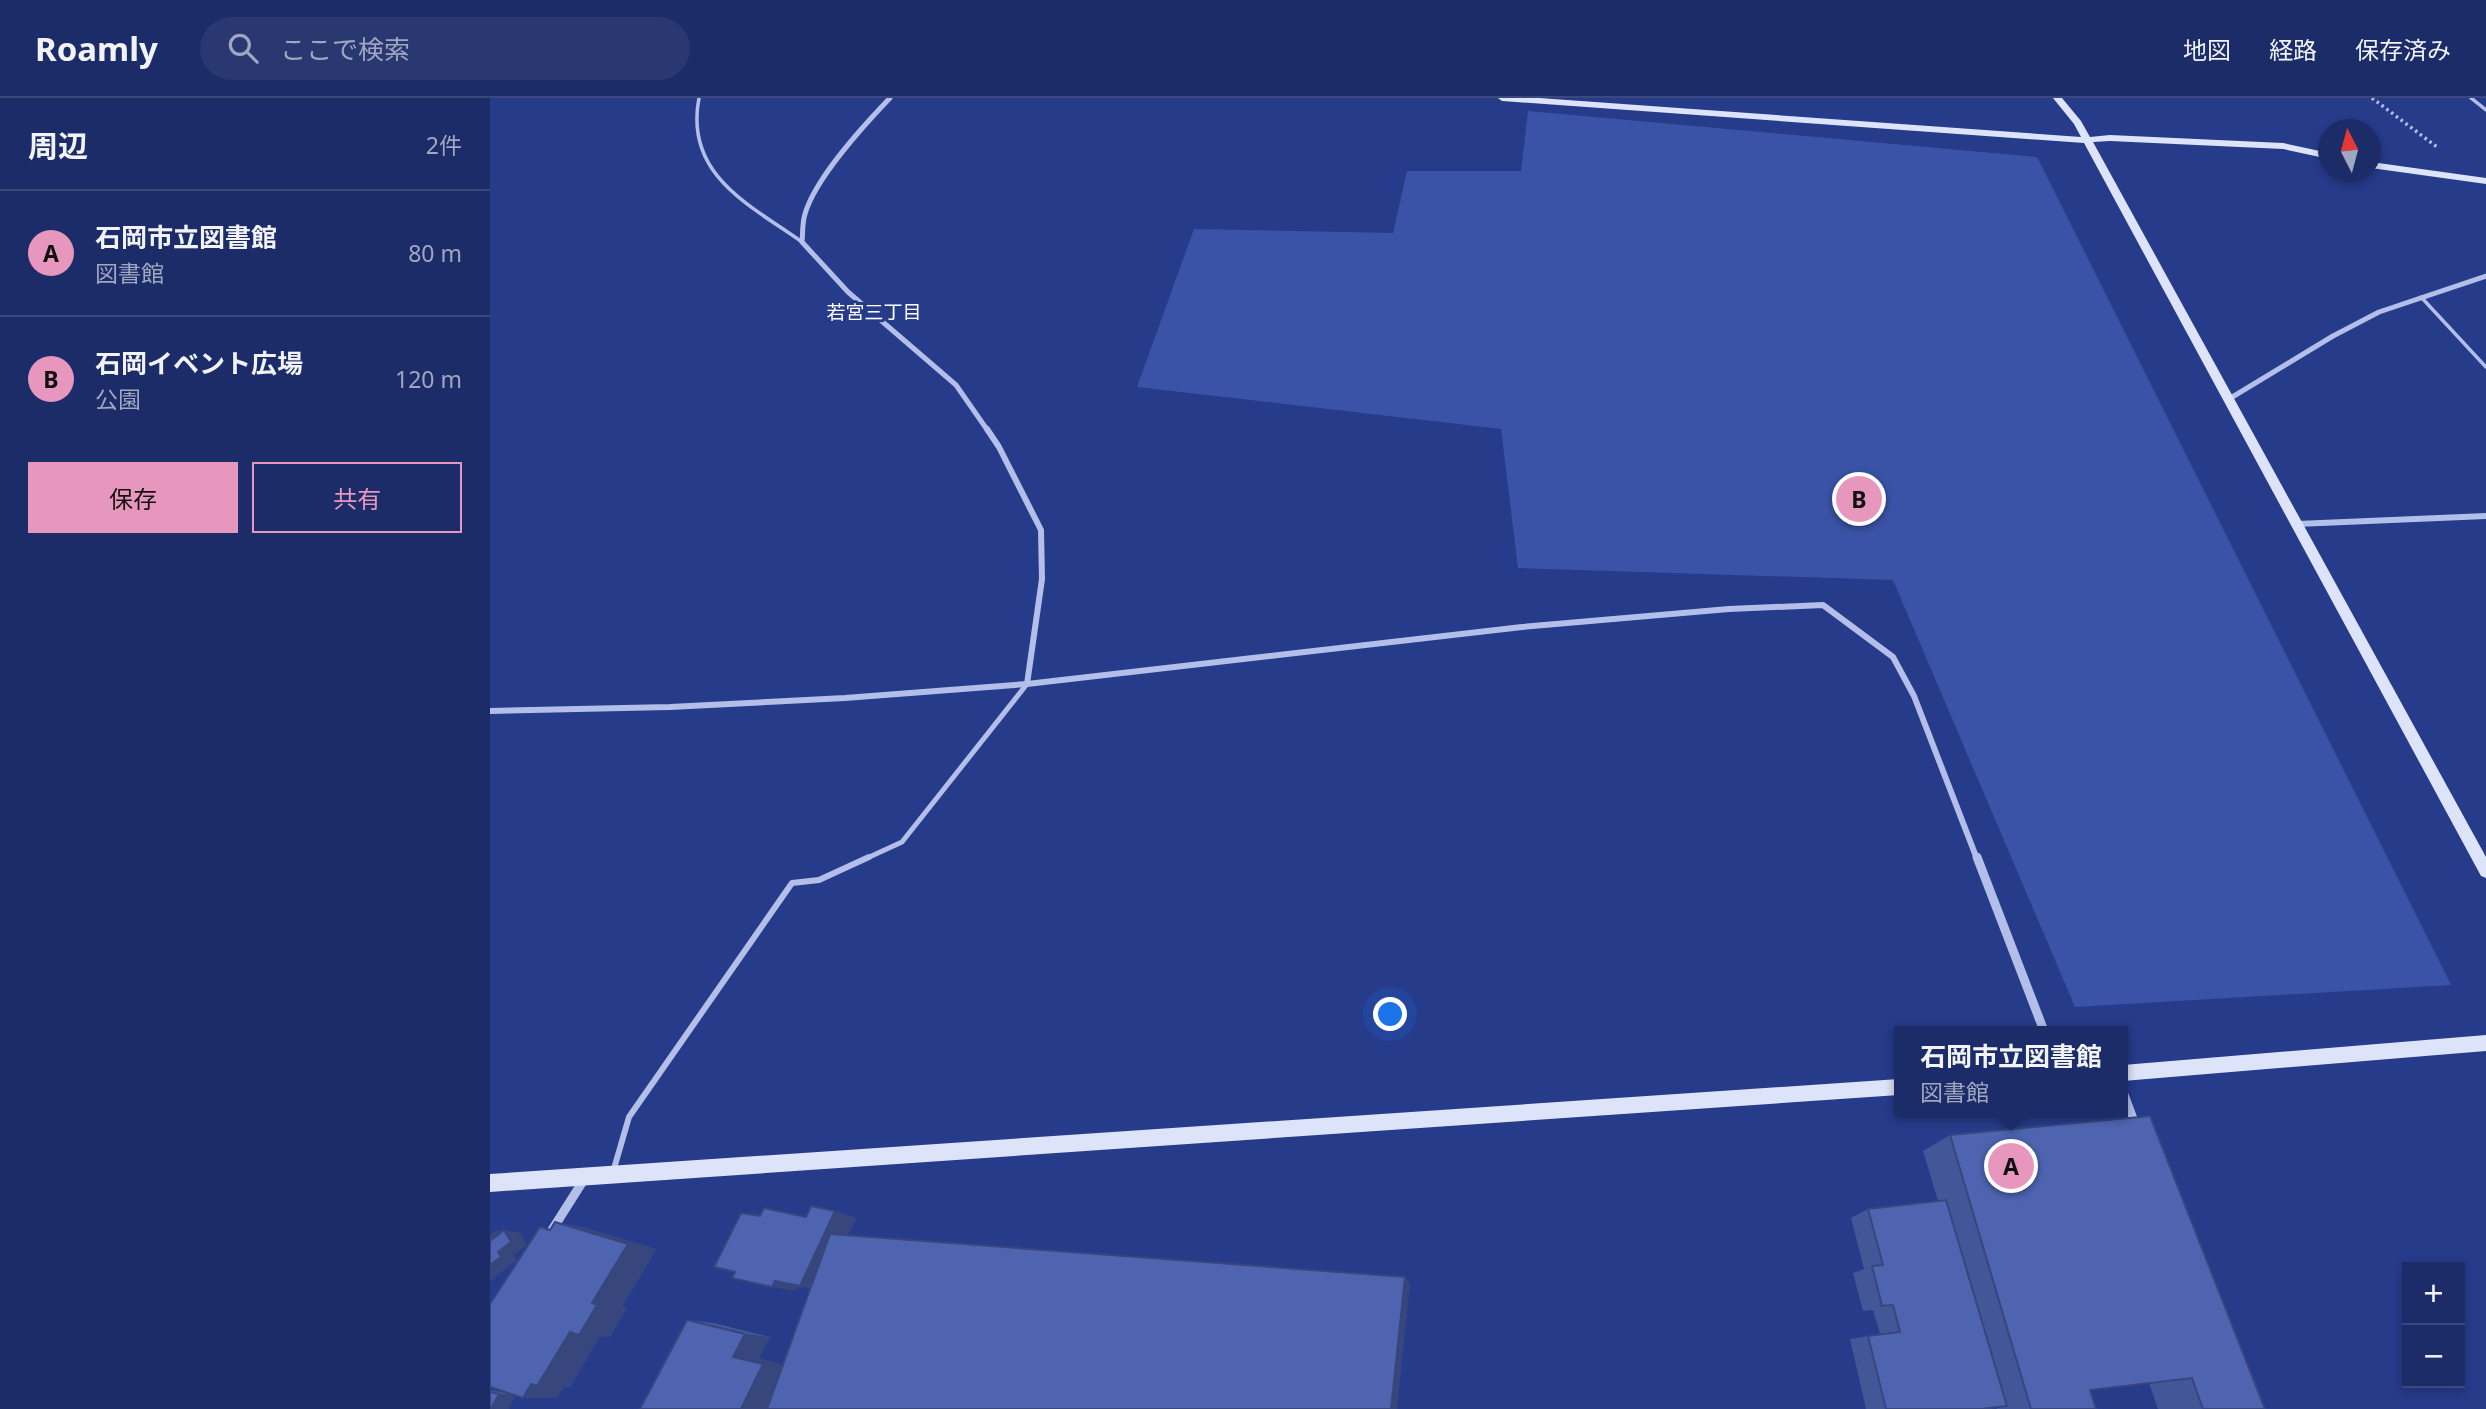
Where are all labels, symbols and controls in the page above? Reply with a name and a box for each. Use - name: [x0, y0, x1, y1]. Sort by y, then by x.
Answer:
- search box: [200, 17, 690, 80]
- text: Roamly: [35, 26, 158, 71]
- icon: search: [224, 29, 262, 67]
- text: ここで検索: [280, 31, 410, 67]
- text: 地図: [2183, 33, 2231, 66]
- text: 経路: [2269, 33, 2317, 66]
- text: 保存済み: [2355, 33, 2451, 66]
- north arrow: [2318, 119, 2381, 182]
- text: 周辺: [28, 125, 88, 166]
- text: 2件: [426, 129, 462, 161]
- text: 石岡市立図書館: [95, 219, 277, 255]
- text: A: [43, 237, 59, 269]
- text: 80 m: [408, 237, 462, 269]
- text: 図書館: [95, 257, 164, 289]
- district label: 若宮三丁目: [826, 299, 922, 325]
- text: 石岡イベント広場: [95, 345, 303, 381]
- text: B: [43, 363, 59, 395]
- text: 120 m: [395, 363, 462, 395]
- text: 公園: [95, 383, 141, 415]
- button: 保存: [28, 462, 238, 533]
- button: 共有: [252, 462, 462, 533]
- pin: B: [1836, 473, 1882, 525]
- your location: [1373, 997, 1407, 1031]
- popup: [1894, 1026, 2128, 1117]
- text: 石岡市立図書館: [1920, 1038, 2102, 1074]
- text: 図書館: [1920, 1076, 1989, 1108]
- pin: A: [1988, 1140, 2034, 1192]
- map controls: [2402, 1262, 2465, 1388]
- button: +: [2402, 1262, 2465, 1325]
- button: −: [2402, 1325, 2465, 1388]

